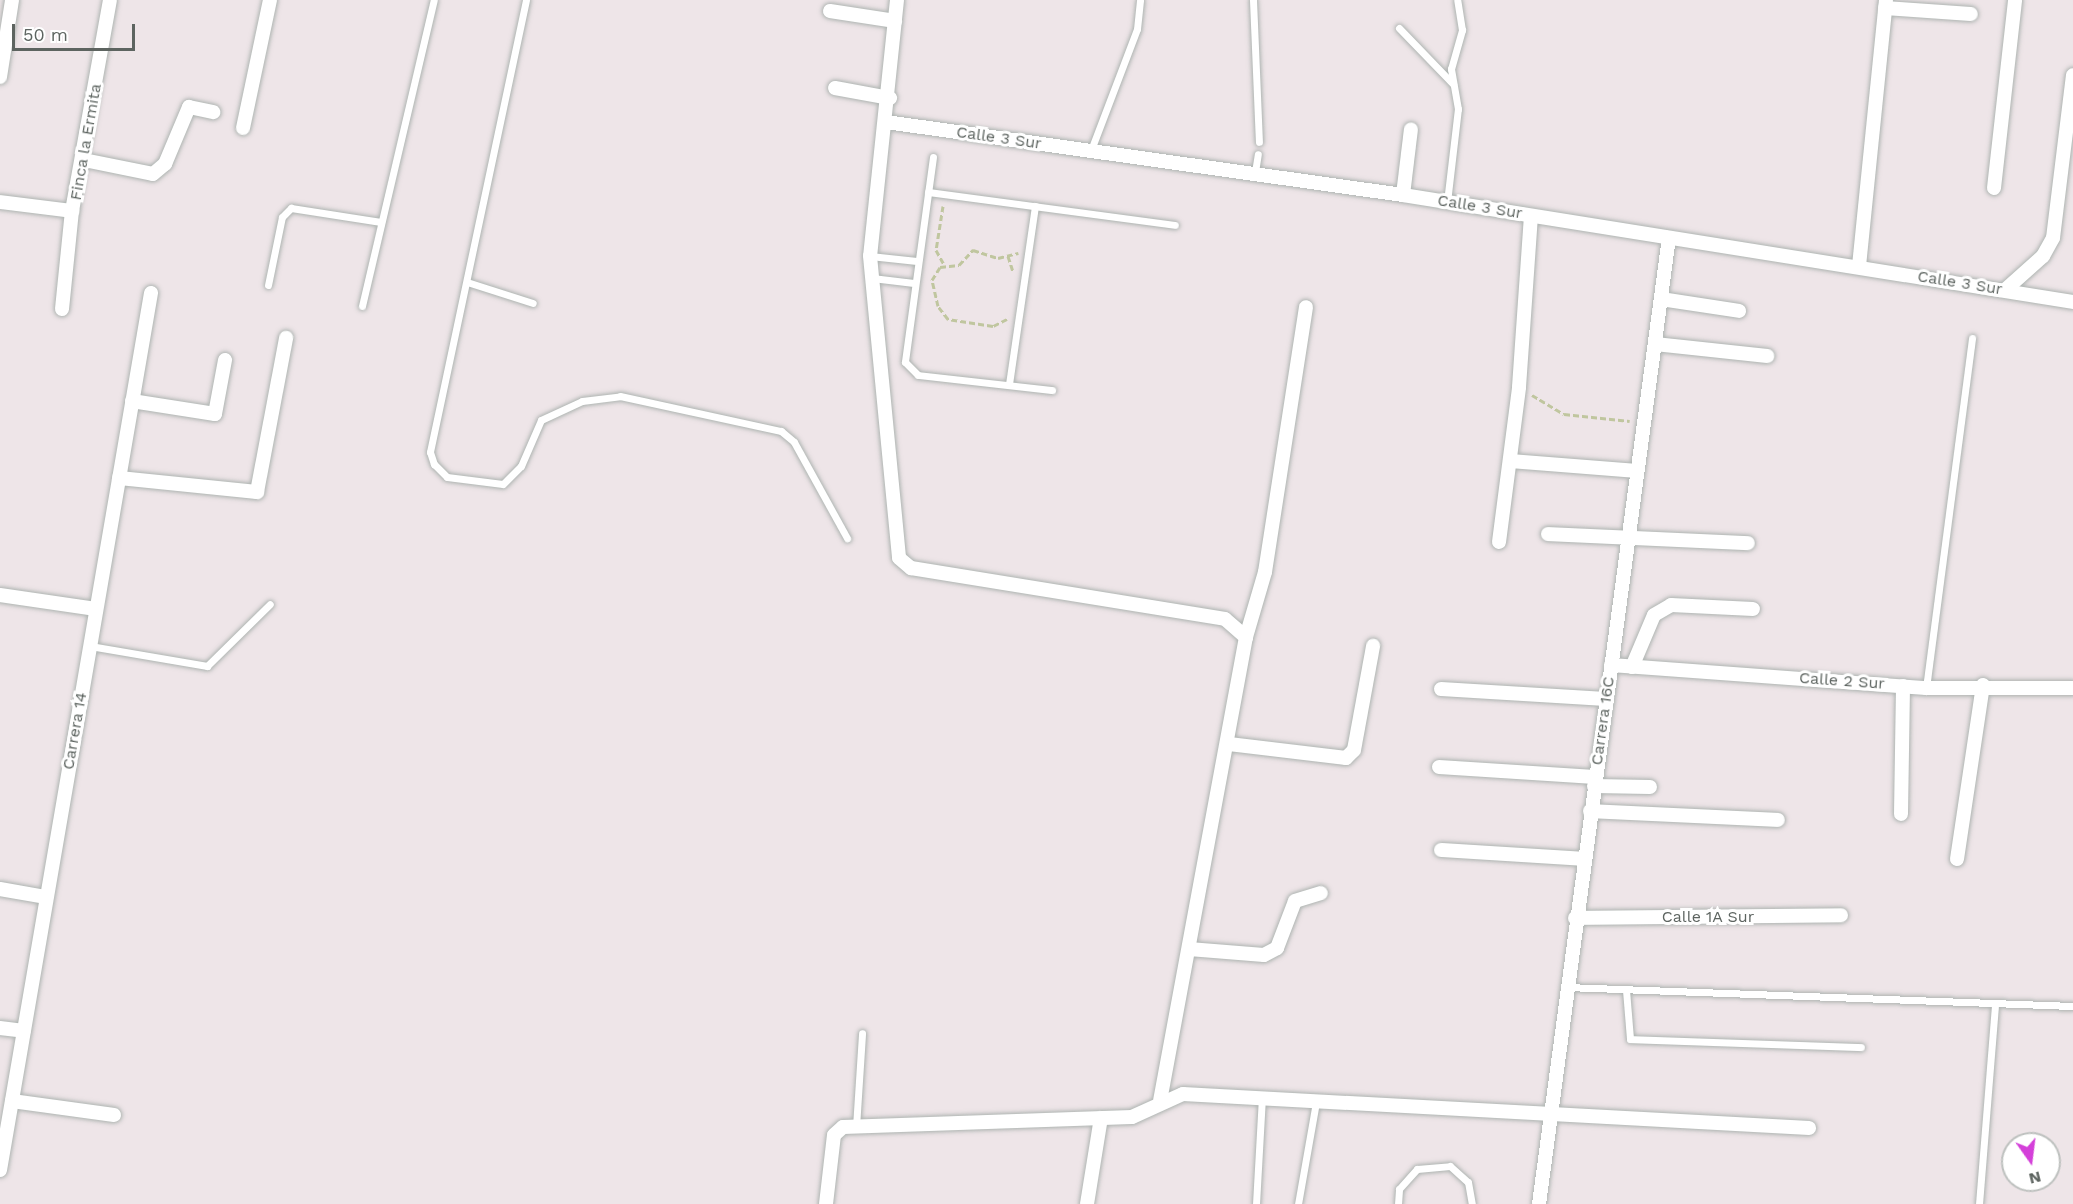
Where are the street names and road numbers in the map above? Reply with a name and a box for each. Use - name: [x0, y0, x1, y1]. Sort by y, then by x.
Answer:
- street label: Finca la Ermita: [66, 82, 106, 202]
- street label: Calle 3 Sur: [955, 123, 1043, 153]
- street label: Calle 3 Sur: [1436, 191, 1524, 223]
- street label: Calle 3 Sur: [1916, 267, 2004, 299]
- street label: Calle 2 Sur: [1798, 668, 1886, 694]
- street label: Carrera 16C: [1587, 675, 1619, 767]
- street label: Carrera 14: [59, 690, 91, 772]
- street label: Calle 1A Sur: [1661, 907, 1755, 927]

